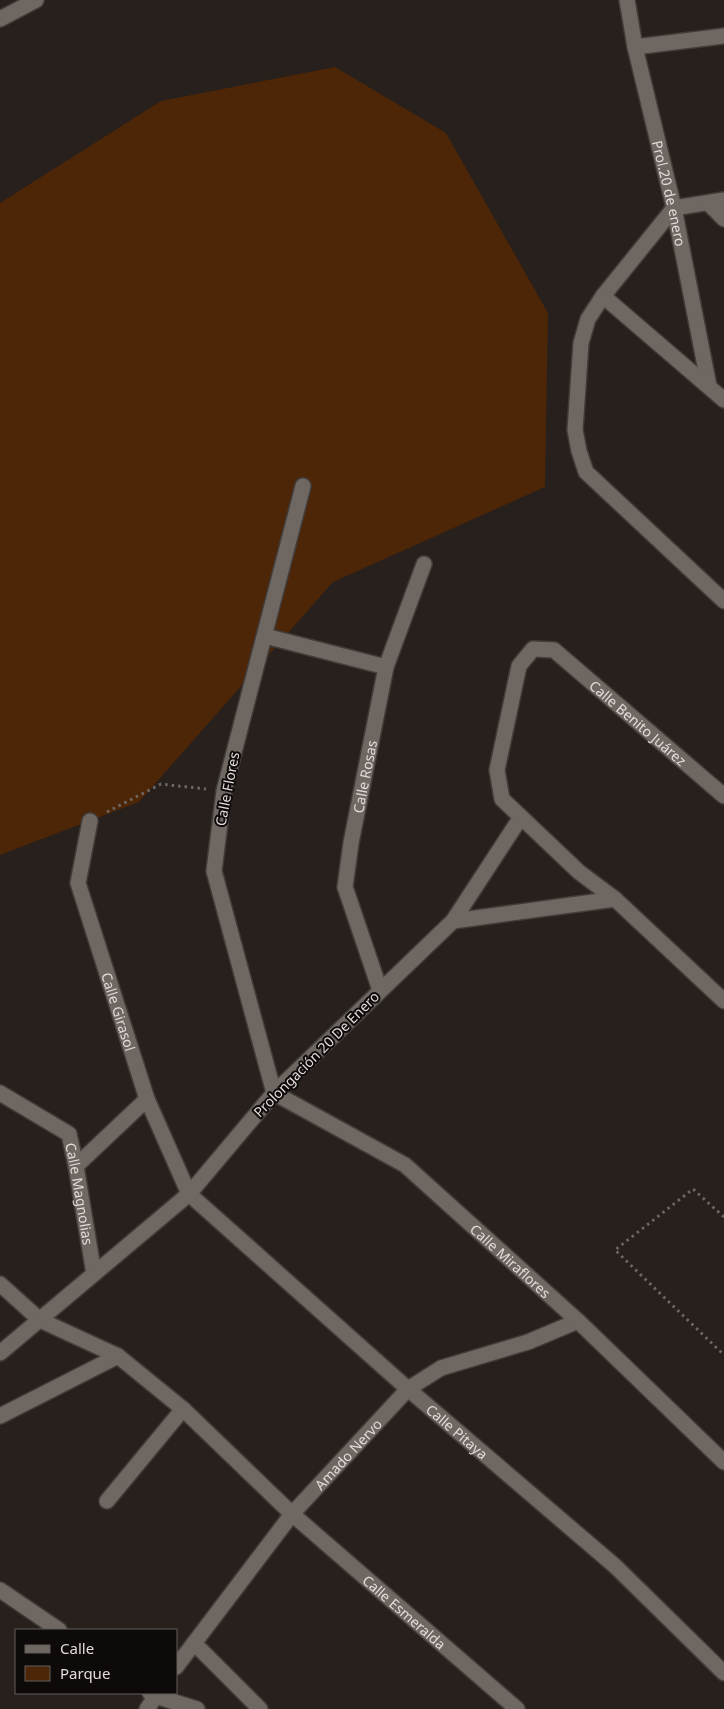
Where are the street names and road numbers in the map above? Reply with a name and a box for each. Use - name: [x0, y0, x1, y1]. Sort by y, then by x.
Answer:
- street label: Prol.20 de enero: [648, 138, 691, 248]
- street label: Calle Benito Juárez: [586, 675, 691, 770]
- street label: Calle Rosas: [348, 738, 381, 815]
- street label: Calle Flores: [211, 750, 244, 828]
- street label: Calle Girasol: [98, 970, 140, 1053]
- street label: Prolongación 20 De Enero: [249, 987, 383, 1121]
- street label: Calle Magnolias: [62, 1141, 99, 1247]
- street label: Calle Miraflores: [467, 1219, 555, 1302]
- street label: Calle Pitaya: [423, 1399, 492, 1463]
- street label: Amado Nervo: [310, 1414, 386, 1494]
- street label: Calle Esmeralda: [359, 1570, 450, 1653]

